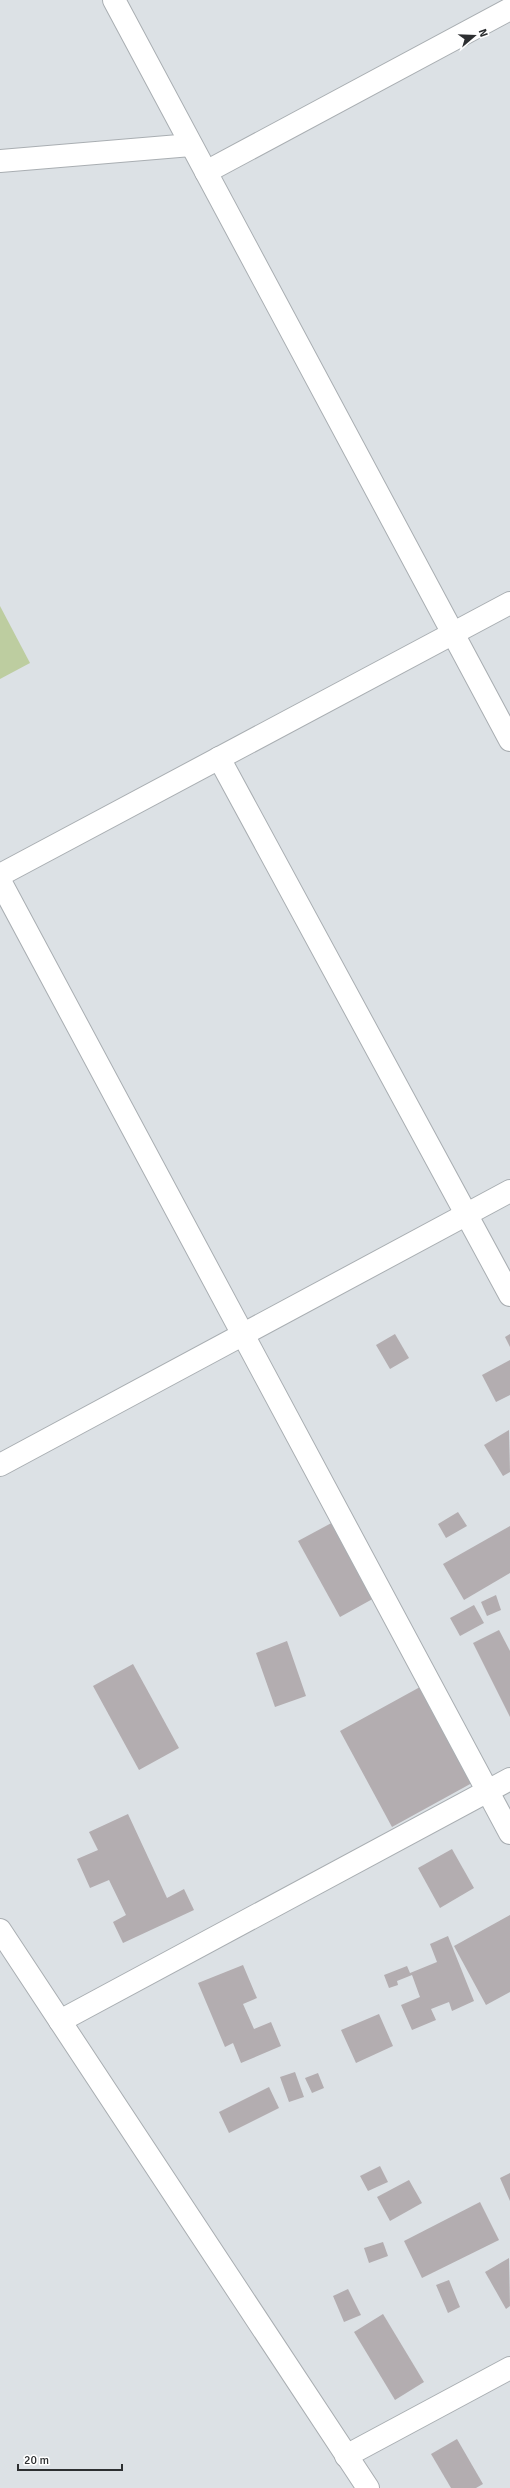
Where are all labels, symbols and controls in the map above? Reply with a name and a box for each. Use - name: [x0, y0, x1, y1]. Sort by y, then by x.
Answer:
- north arrow: [454, 16, 494, 56]
- text: N: [476, 27, 490, 39]
- scale bar: [18, 2446, 122, 2472]
- text: 20 m: [24, 2453, 49, 2468]

